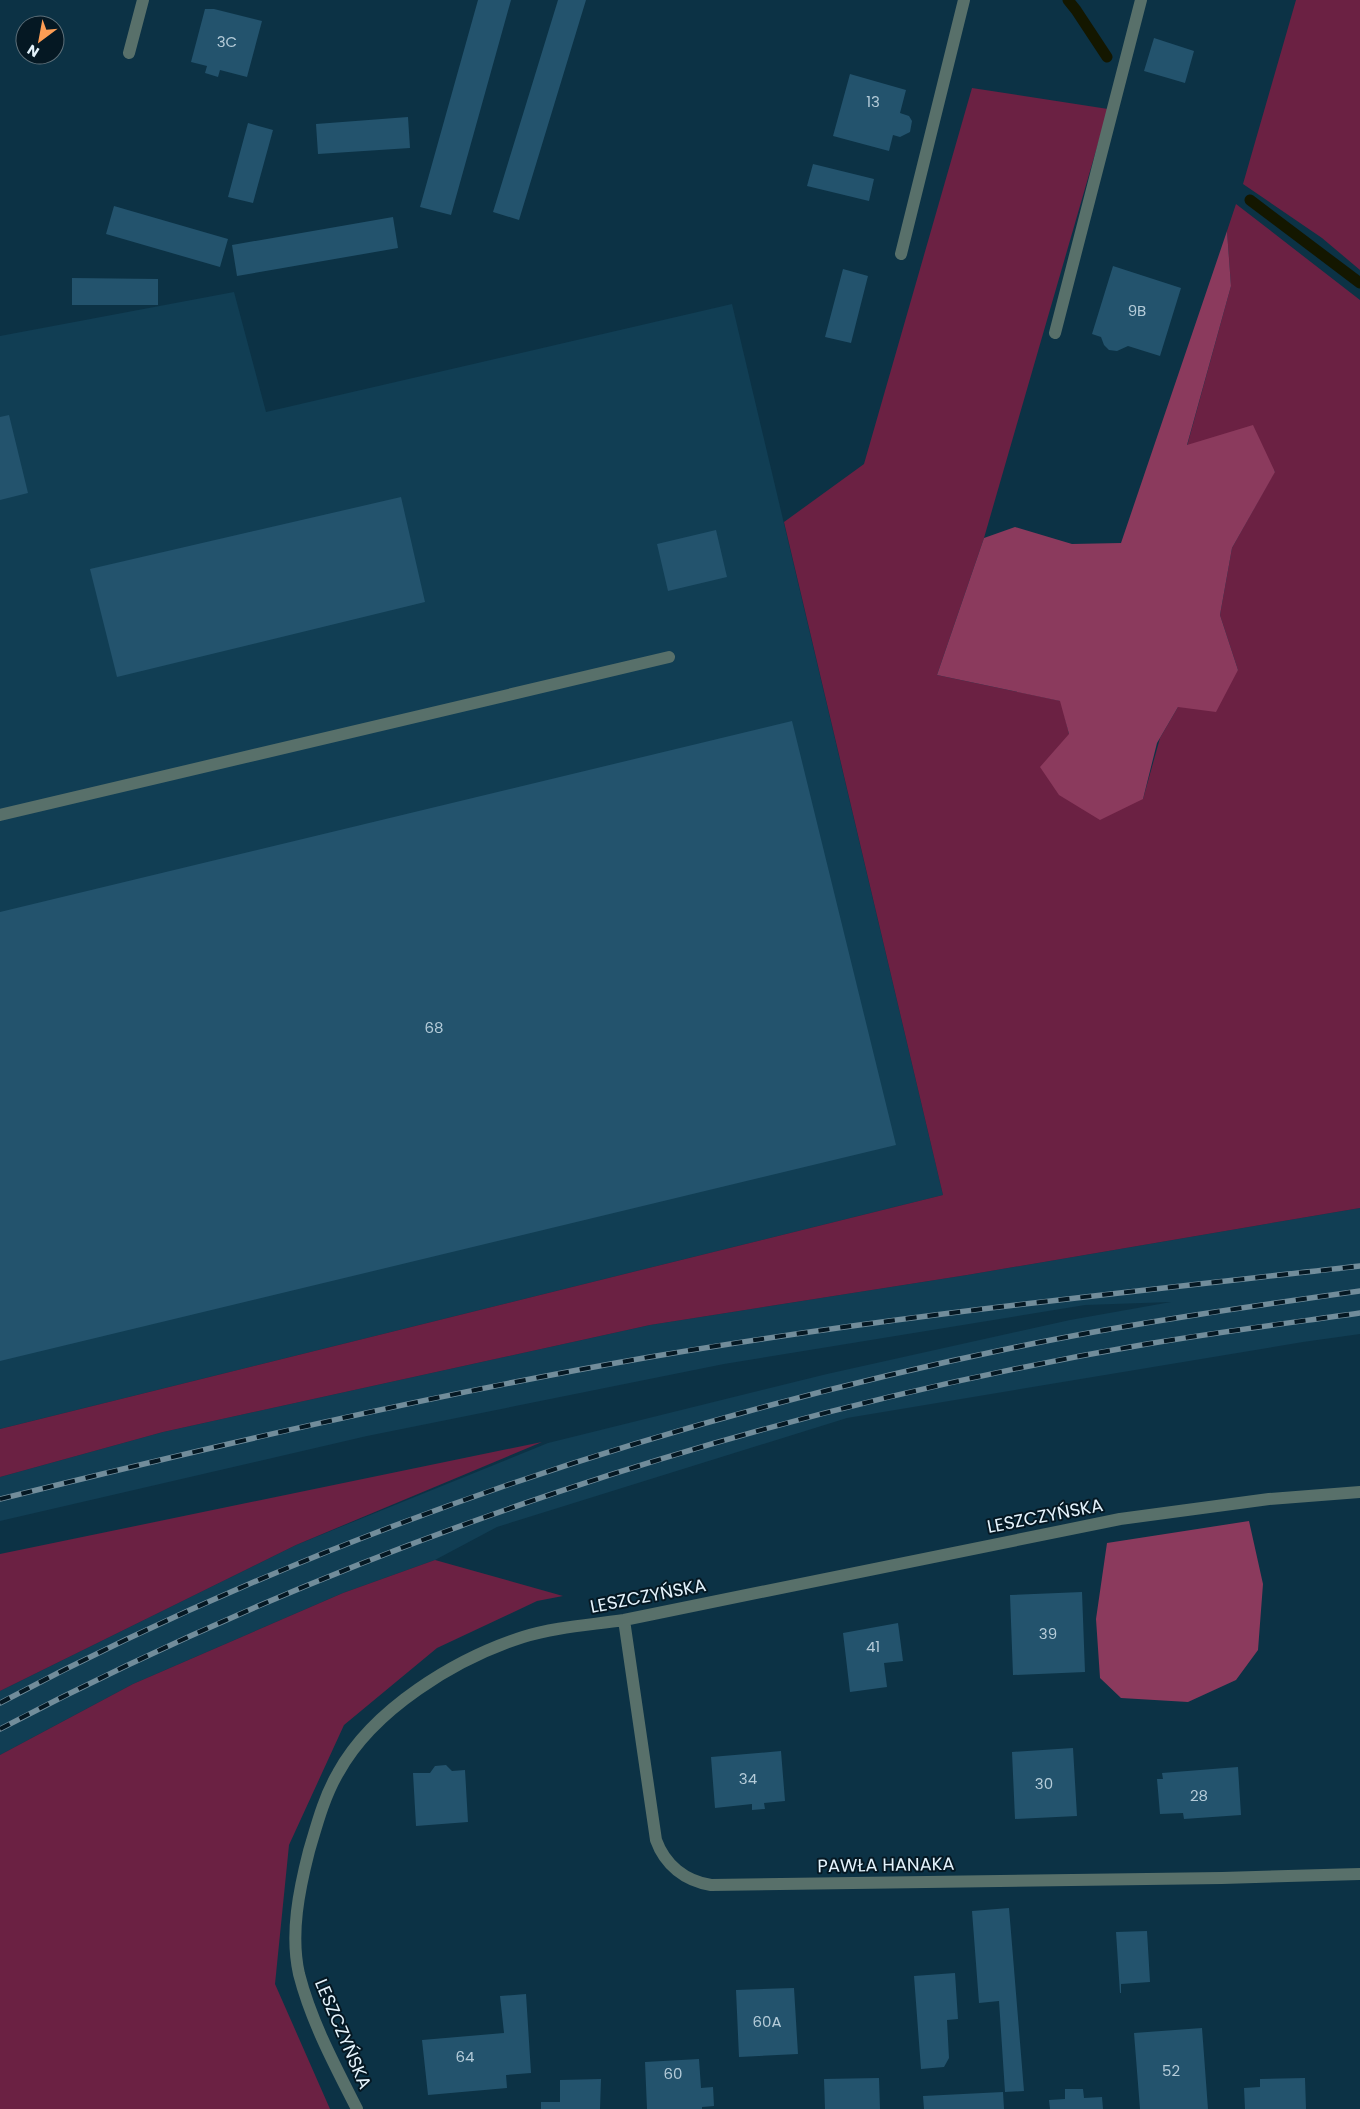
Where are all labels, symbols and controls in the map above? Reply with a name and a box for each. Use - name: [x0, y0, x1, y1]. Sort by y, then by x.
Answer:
- north arrow: [15, 15, 65, 65]
- house number: 3C: [217, 31, 237, 52]
- text: N: [23, 40, 43, 62]
- house number: 13: [866, 91, 880, 112]
- house number: 9B: [1128, 300, 1146, 321]
- house number: 68: [425, 1017, 444, 1038]
- street label: LESZCZYŃSKA: [985, 1492, 1105, 1539]
- street label: LESZCZYŃSKA: [588, 1572, 708, 1619]
- house number: 39: [1039, 1623, 1057, 1644]
- house number: 41: [866, 1636, 880, 1657]
- house number: 34: [739, 1768, 757, 1789]
- house number: 30: [1035, 1773, 1053, 1794]
- house number: 28: [1190, 1785, 1208, 1806]
- street label: PAWŁA HANAKA: [817, 1851, 955, 1878]
- street label: LESZCZYŃSKA: [309, 1975, 378, 2093]
- house number: 60A: [752, 2011, 782, 2032]
- house number: 64: [456, 2046, 474, 2067]
- house number: 52: [1162, 2060, 1180, 2081]
- house number: 60: [664, 2063, 682, 2084]

